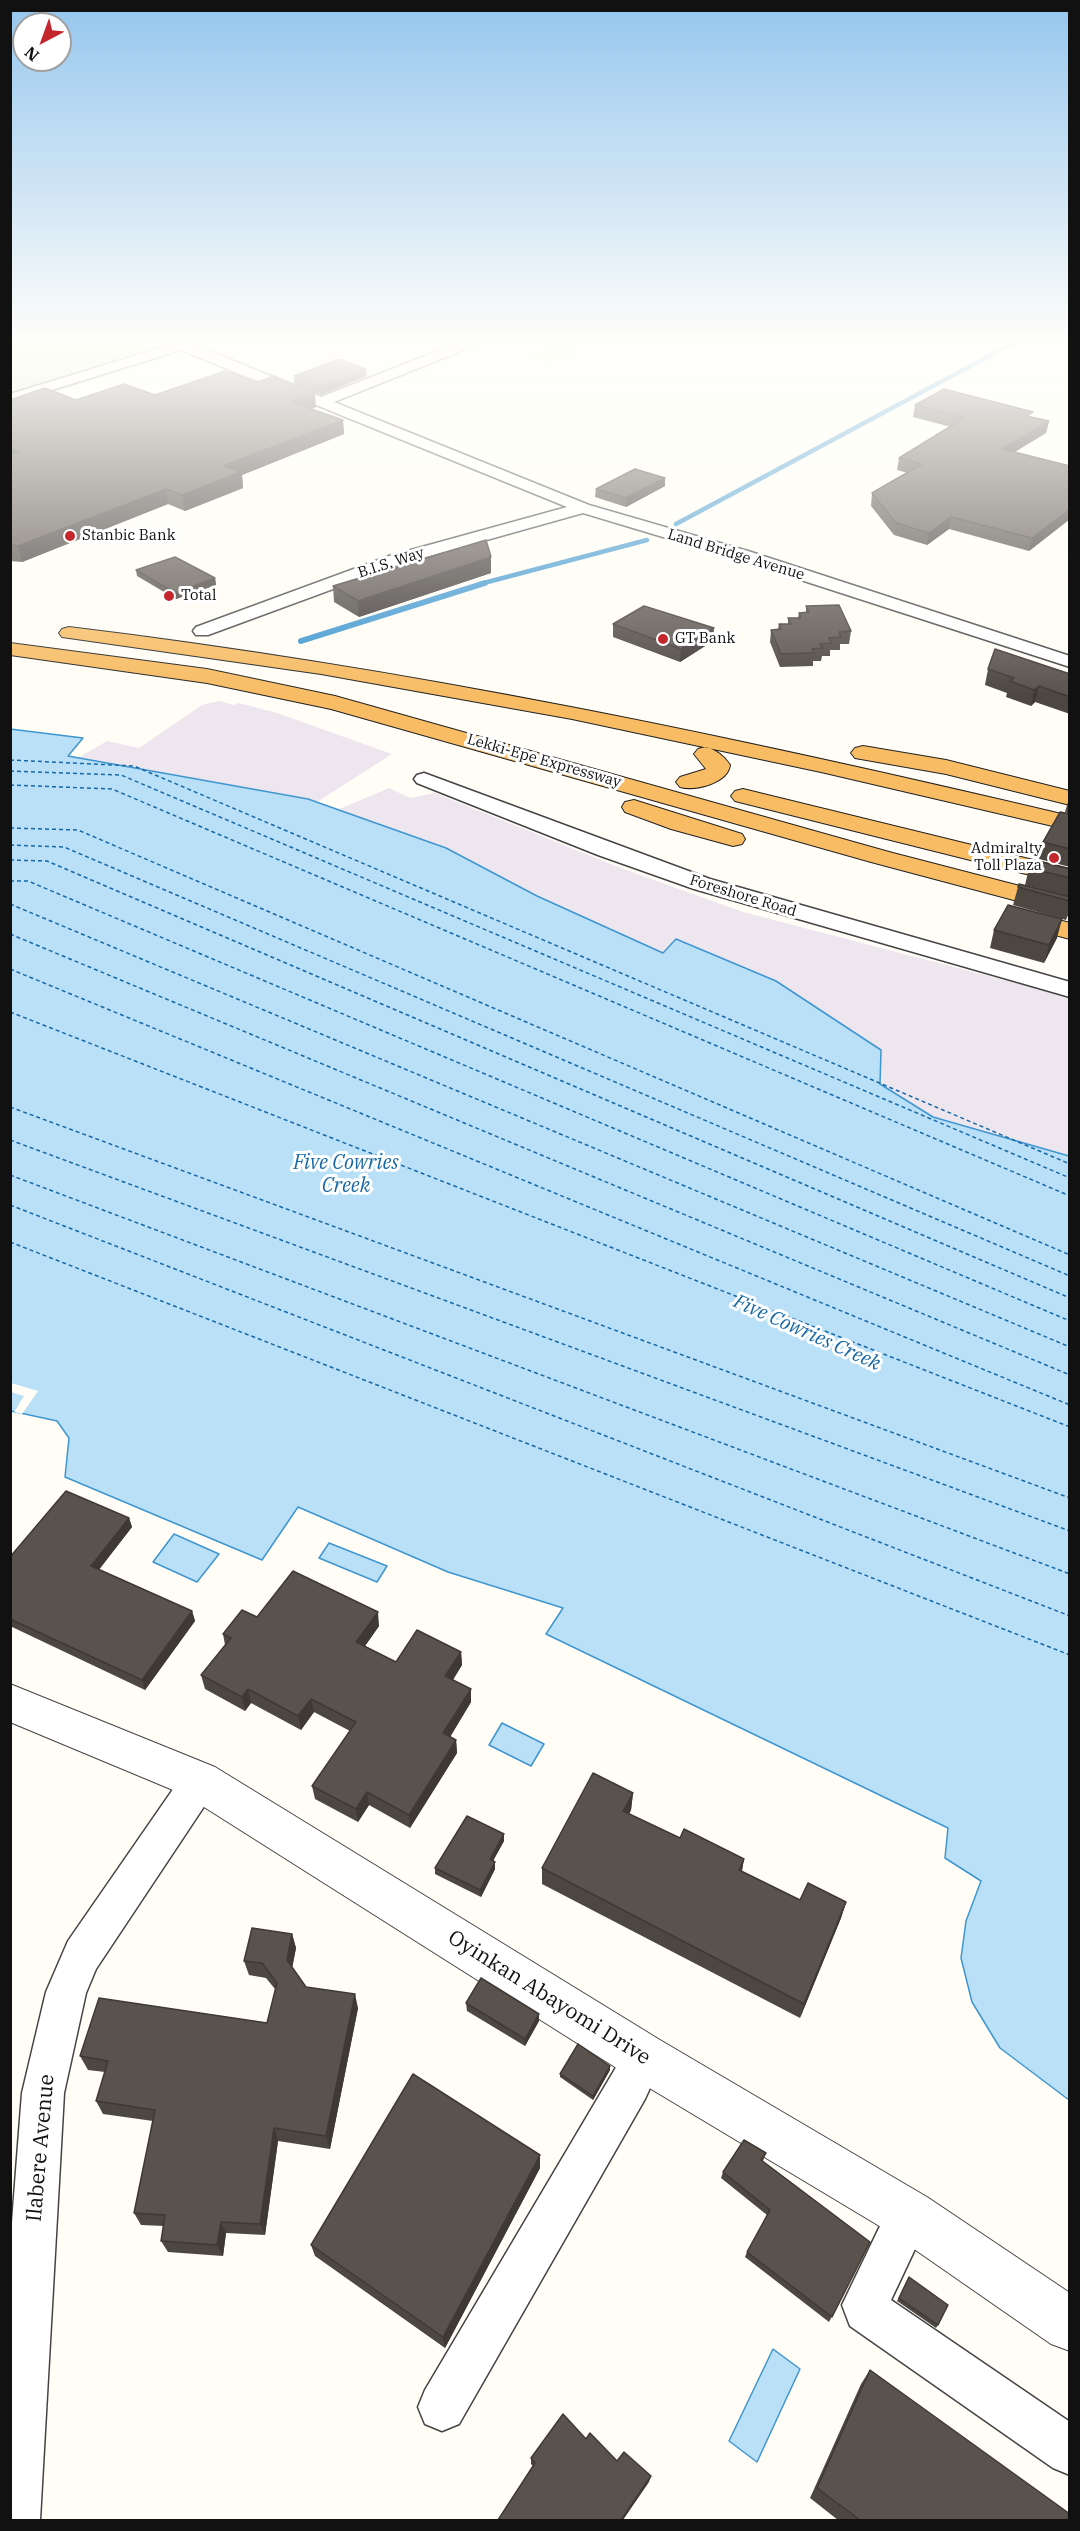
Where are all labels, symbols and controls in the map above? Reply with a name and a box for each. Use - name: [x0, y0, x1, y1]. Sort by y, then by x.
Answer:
- north arrow: [12, 12, 72, 72]
- text: N: [20, 42, 43, 66]
- street label: Land Bridge Avenue: [665, 526, 807, 584]
- place label: Stanbic Bank: [82, 527, 175, 545]
- marker: Stanbic Bank: [63, 529, 77, 543]
- street label: B.I.S. Way: [356, 544, 426, 582]
- place label: Total: [181, 587, 217, 605]
- marker: Total: [162, 589, 176, 603]
- place label: GT Bank: [675, 630, 735, 648]
- marker: GT Bank: [656, 632, 670, 646]
- street label: Lekki-Epe Expressway: [465, 730, 623, 792]
- place label: Admiralty Toll Plaza: [971, 840, 1042, 875]
- marker: Admiralty Toll Plaza: [1047, 851, 1061, 865]
- street label: Foreshore Road: [687, 871, 799, 921]
- water label: Five Cowries Creek: [293, 1151, 399, 1198]
- water label: Five Cowries Creek: [730, 1290, 884, 1376]
- street label: Oyinkan Abayomi Drive: [443, 1925, 655, 2071]
- street label: Ilabere Avenue: [22, 2073, 60, 2223]

